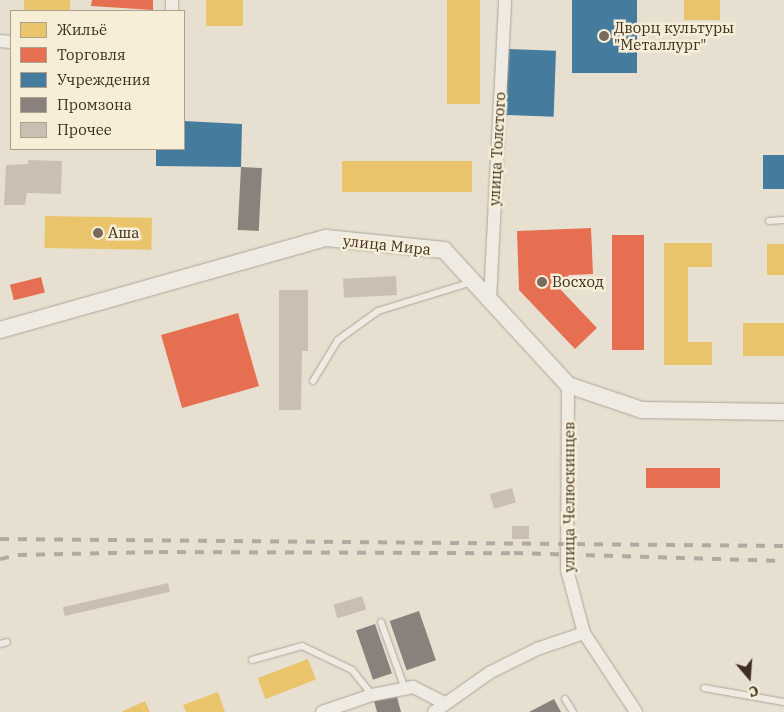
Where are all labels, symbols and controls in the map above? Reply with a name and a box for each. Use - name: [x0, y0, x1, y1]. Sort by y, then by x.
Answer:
- legend: [10, 10, 185, 150]
- place label: Дворц культуры "Металлург": [614, 18, 734, 53]
- text: Жильё: [57, 20, 107, 39]
- marker: Дворц культуры "Металлург": [598, 30, 610, 42]
- text: Торговля: [57, 45, 126, 64]
- text: Учреждения: [57, 70, 150, 89]
- street label: улица Толстого: [485, 91, 509, 207]
- text: Промзона: [57, 95, 132, 114]
- text: Прочее: [57, 120, 112, 139]
- place label: Аша: [108, 224, 140, 242]
- marker: Аша: [92, 227, 104, 239]
- street label: улица Мира: [342, 231, 432, 259]
- place label: Восход: [552, 273, 604, 291]
- marker: Восход: [536, 276, 548, 288]
- street label: улица Челюскинцев: [560, 422, 578, 572]
- north arrow: [724, 652, 774, 702]
- text: С: [746, 681, 761, 701]

